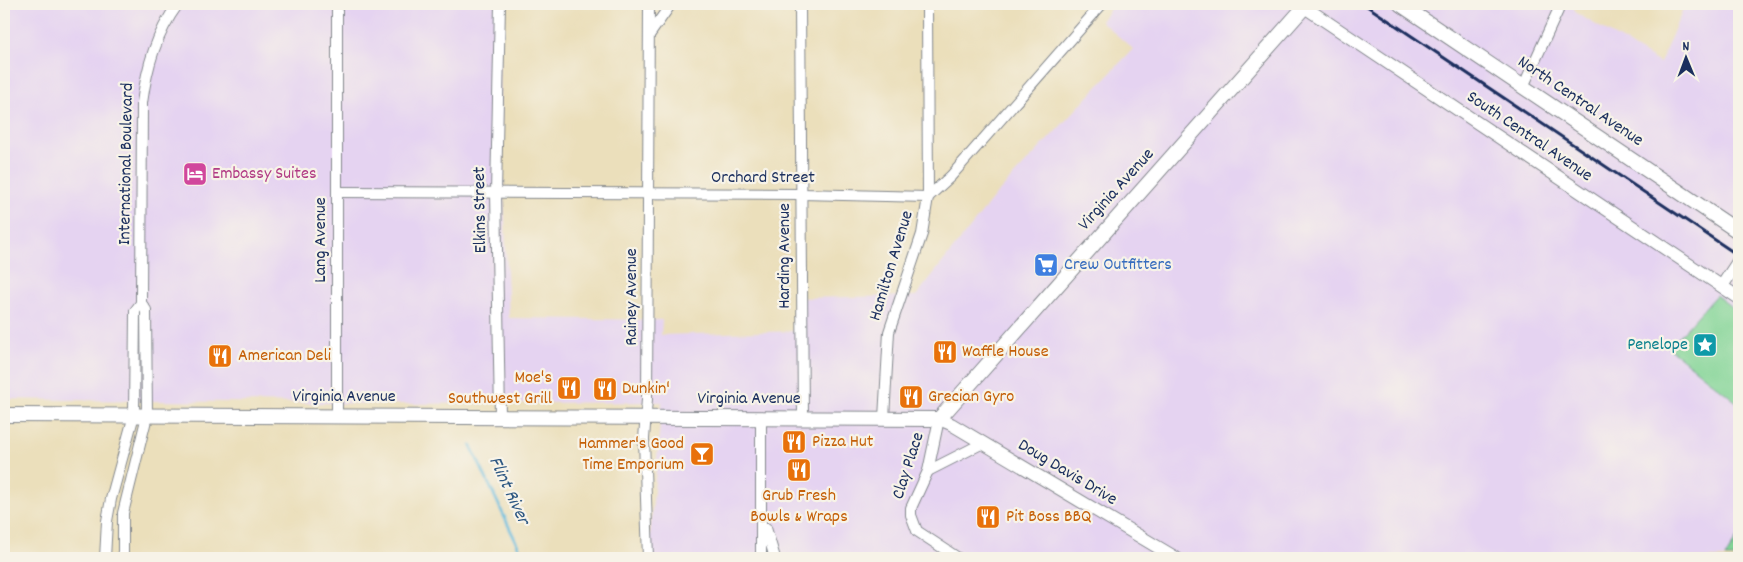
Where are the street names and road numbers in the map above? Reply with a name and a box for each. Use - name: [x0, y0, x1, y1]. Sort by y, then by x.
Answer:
- street label: North Central Avenue: [1512, 50, 1648, 154]
- street label: International Boulevard: [113, 83, 141, 245]
- street label: South Central Avenue: [1461, 85, 1597, 189]
- street label: Virginia Avenue: [1073, 143, 1161, 237]
- street label: Elkins Street: [468, 166, 494, 254]
- street label: Orchard Street: [711, 166, 815, 191]
- street label: Lang Avenue: [309, 197, 334, 283]
- street label: Harding Avenue: [773, 203, 798, 309]
- street label: Hamilton Avenue: [863, 208, 921, 324]
- street label: Rainey Avenue: [620, 248, 645, 346]
- street label: Virginia Avenue: [292, 385, 396, 410]
- street label: Virginia Avenue: [697, 387, 801, 412]
- street label: Clay Place: [886, 429, 932, 503]
- street label: Doug Davis Drive: [1013, 433, 1121, 513]

